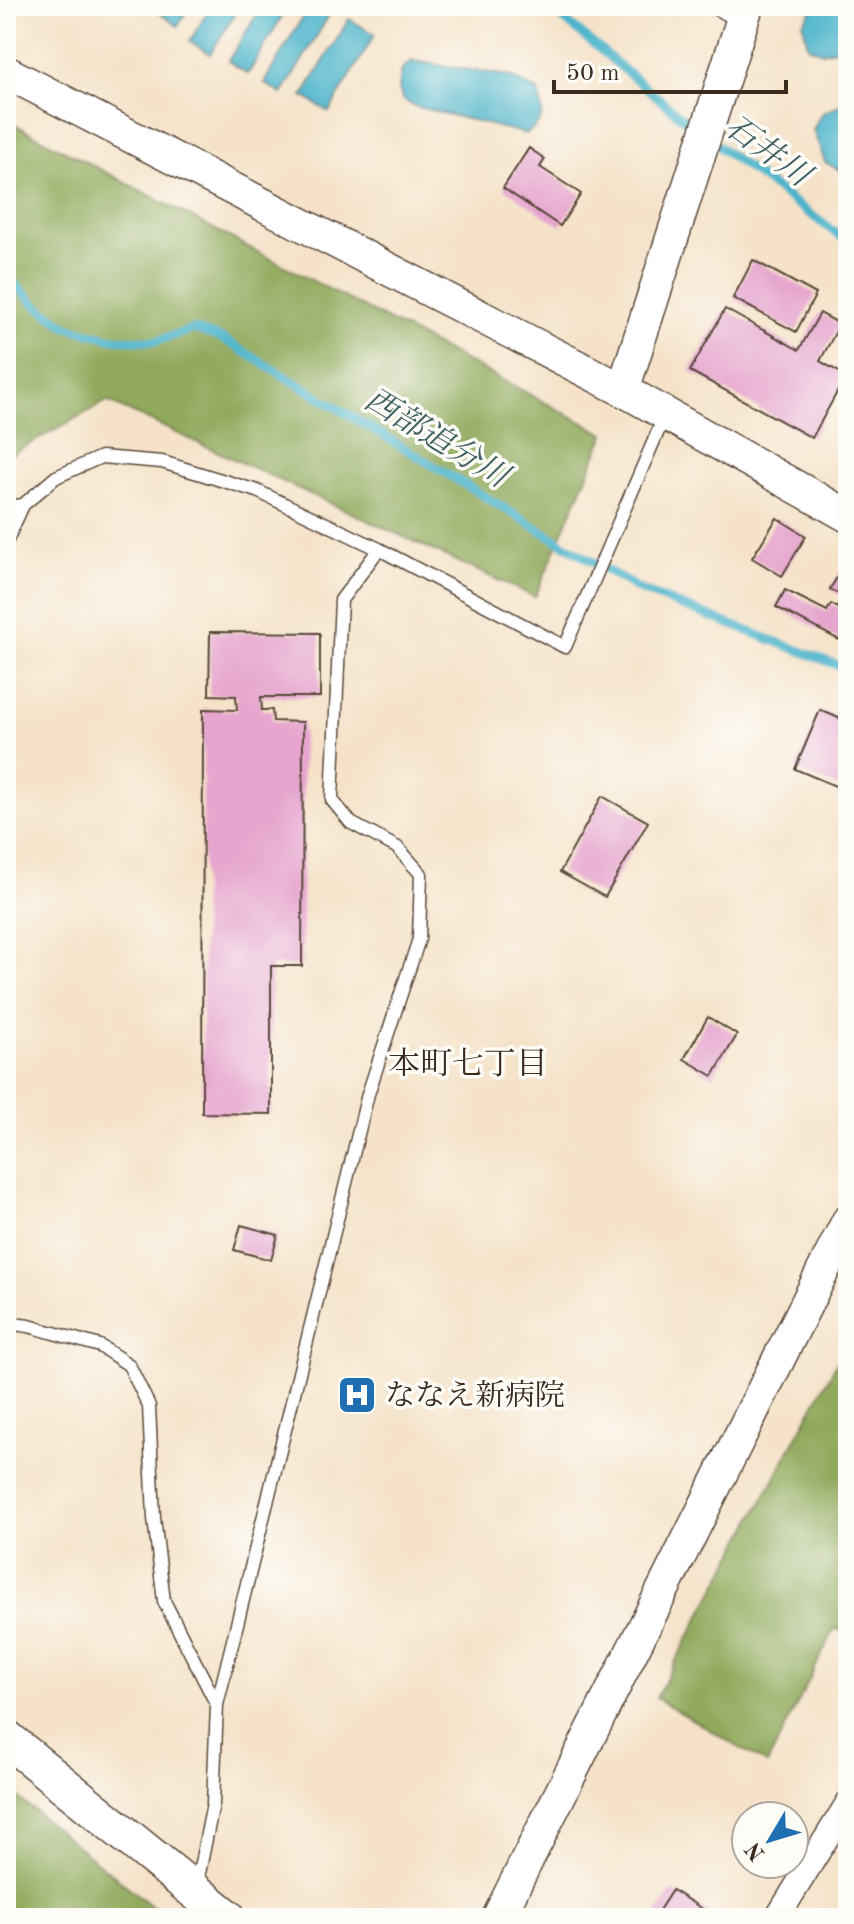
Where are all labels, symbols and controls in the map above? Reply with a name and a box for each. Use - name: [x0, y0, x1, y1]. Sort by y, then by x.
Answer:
- scale bar: [554, 44, 786, 94]
- text: 50 m: [566, 62, 620, 86]
- water label: 石井川: [718, 109, 819, 195]
- water label: 西部追分川: [359, 382, 516, 496]
- district label: 本町七丁目: [388, 1047, 548, 1082]
- hospital icon: ななえ新病院: [336, 1374, 378, 1416]
- place label: ななえ新病院: [385, 1379, 565, 1412]
- north arrow: [730, 1800, 810, 1880]
- text: N: [742, 1838, 770, 1864]

